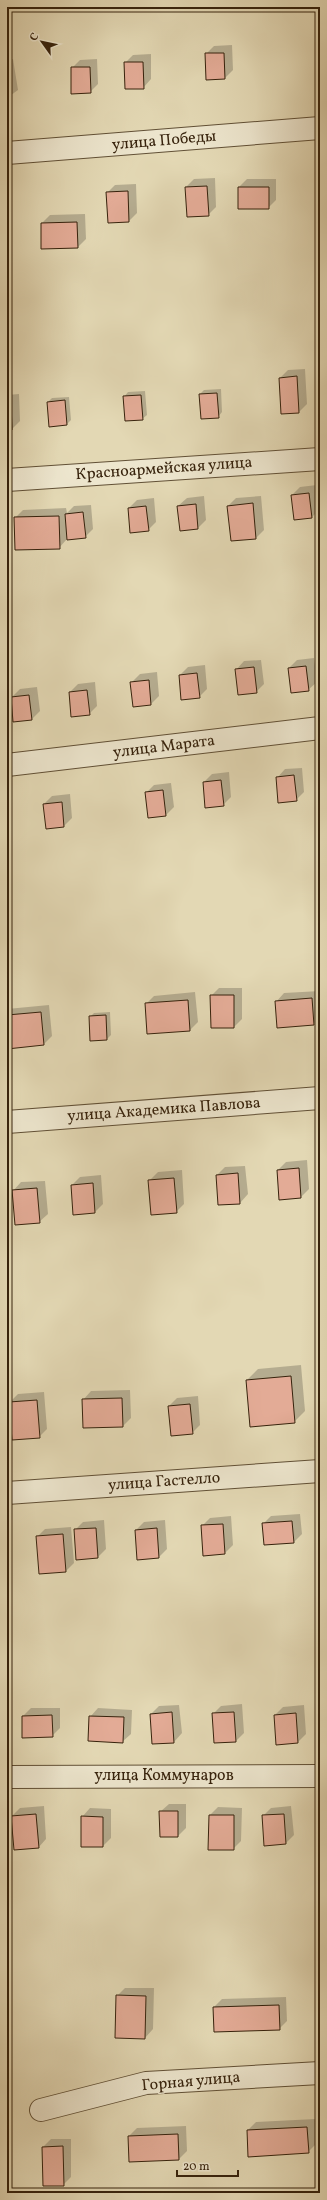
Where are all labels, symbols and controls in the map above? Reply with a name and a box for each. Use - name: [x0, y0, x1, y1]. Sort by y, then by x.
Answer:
- north arrow: [22, 22, 62, 62]
- text: С: [27, 30, 43, 44]
- street label: улица Победы: [111, 125, 217, 157]
- street label: Красноармейская улица: [75, 452, 253, 486]
- street label: улица Марата: [112, 730, 216, 764]
- street label: улица Академика Павлова: [67, 1092, 261, 1128]
- street label: улица Гастелло: [107, 1467, 221, 1497]
- street label: улица Коммунаров: [94, 1765, 234, 1787]
- street label: Горная улица: [141, 2067, 241, 2097]
- scale bar: [177, 2152, 238, 2178]
- text: 20 m: [183, 2159, 210, 2175]

